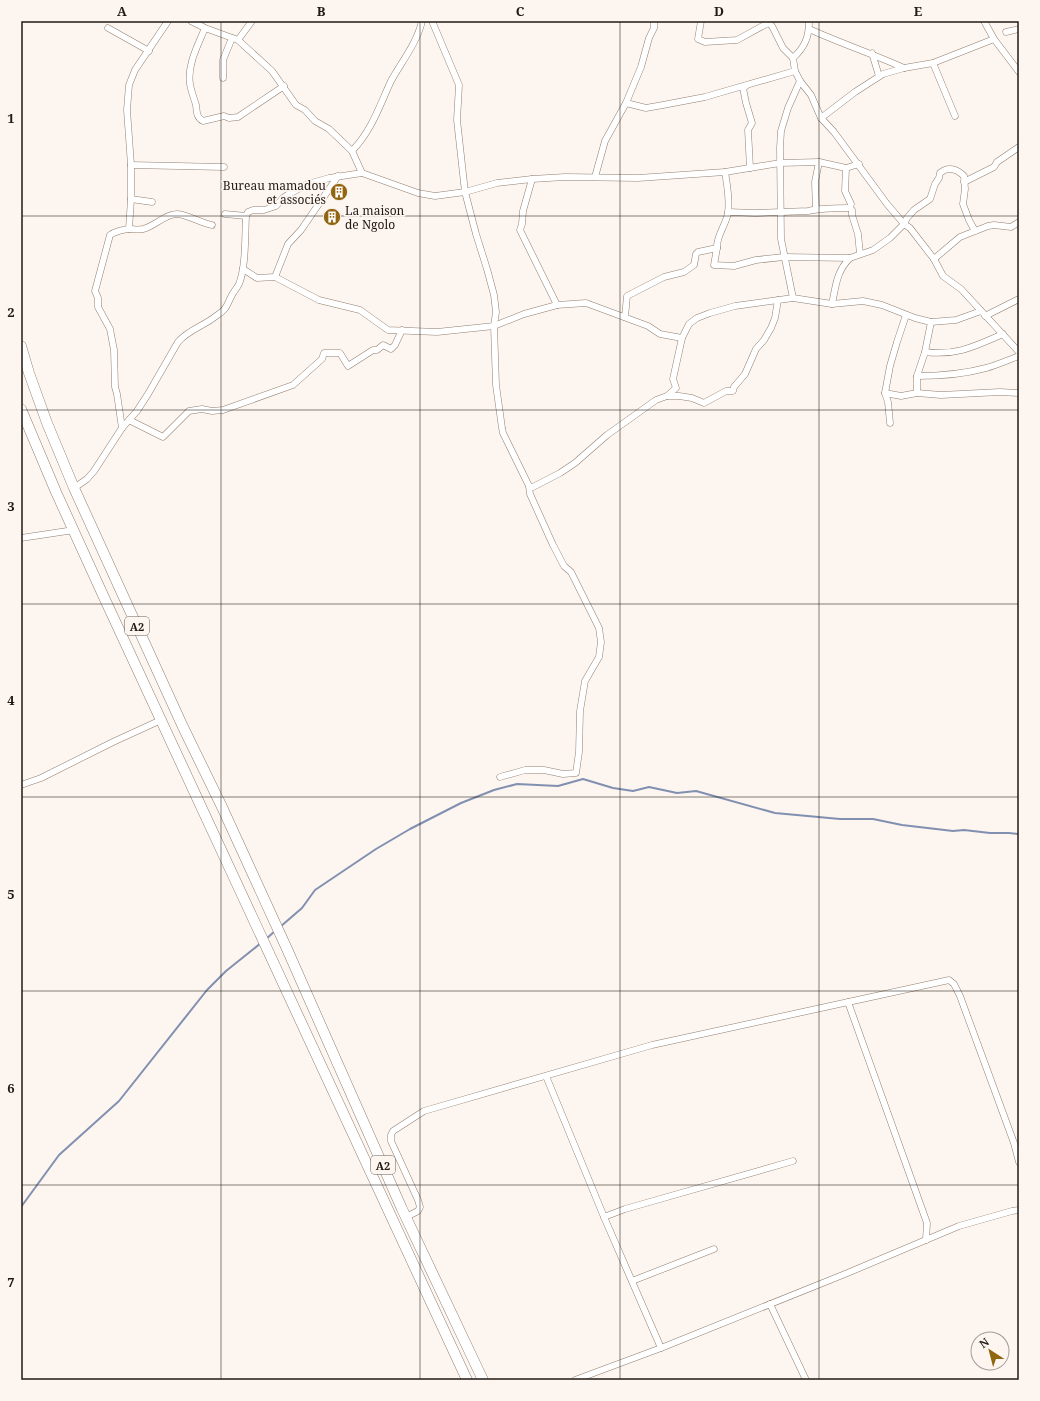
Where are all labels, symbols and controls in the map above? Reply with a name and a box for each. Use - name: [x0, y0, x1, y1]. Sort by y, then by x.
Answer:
- text: A: [117, 2, 127, 20]
- text: B: [317, 2, 326, 20]
- text: C: [516, 2, 525, 20]
- text: D: [714, 2, 724, 20]
- text: E: [914, 2, 923, 20]
- text: 1: [7, 109, 15, 127]
- place label: Bureau mamadou et associés: [223, 177, 326, 208]
- building icon: Bureau mamadou et associés: [329, 182, 349, 202]
- place label: La maison de Ngolo: [345, 202, 405, 233]
- building icon: La maison de Ngolo: [322, 207, 342, 227]
- text: 2: [7, 303, 15, 321]
- text: 3: [7, 497, 15, 515]
- road number: A2: [125, 617, 149, 635]
- text: 4: [7, 691, 15, 709]
- text: 5: [7, 885, 15, 903]
- text: 6: [7, 1079, 15, 1097]
- road number: A2: [371, 1156, 395, 1174]
- text: 7: [7, 1273, 15, 1291]
- north arrow: [970, 1331, 1010, 1371]
- text: N: [976, 1334, 992, 1351]

